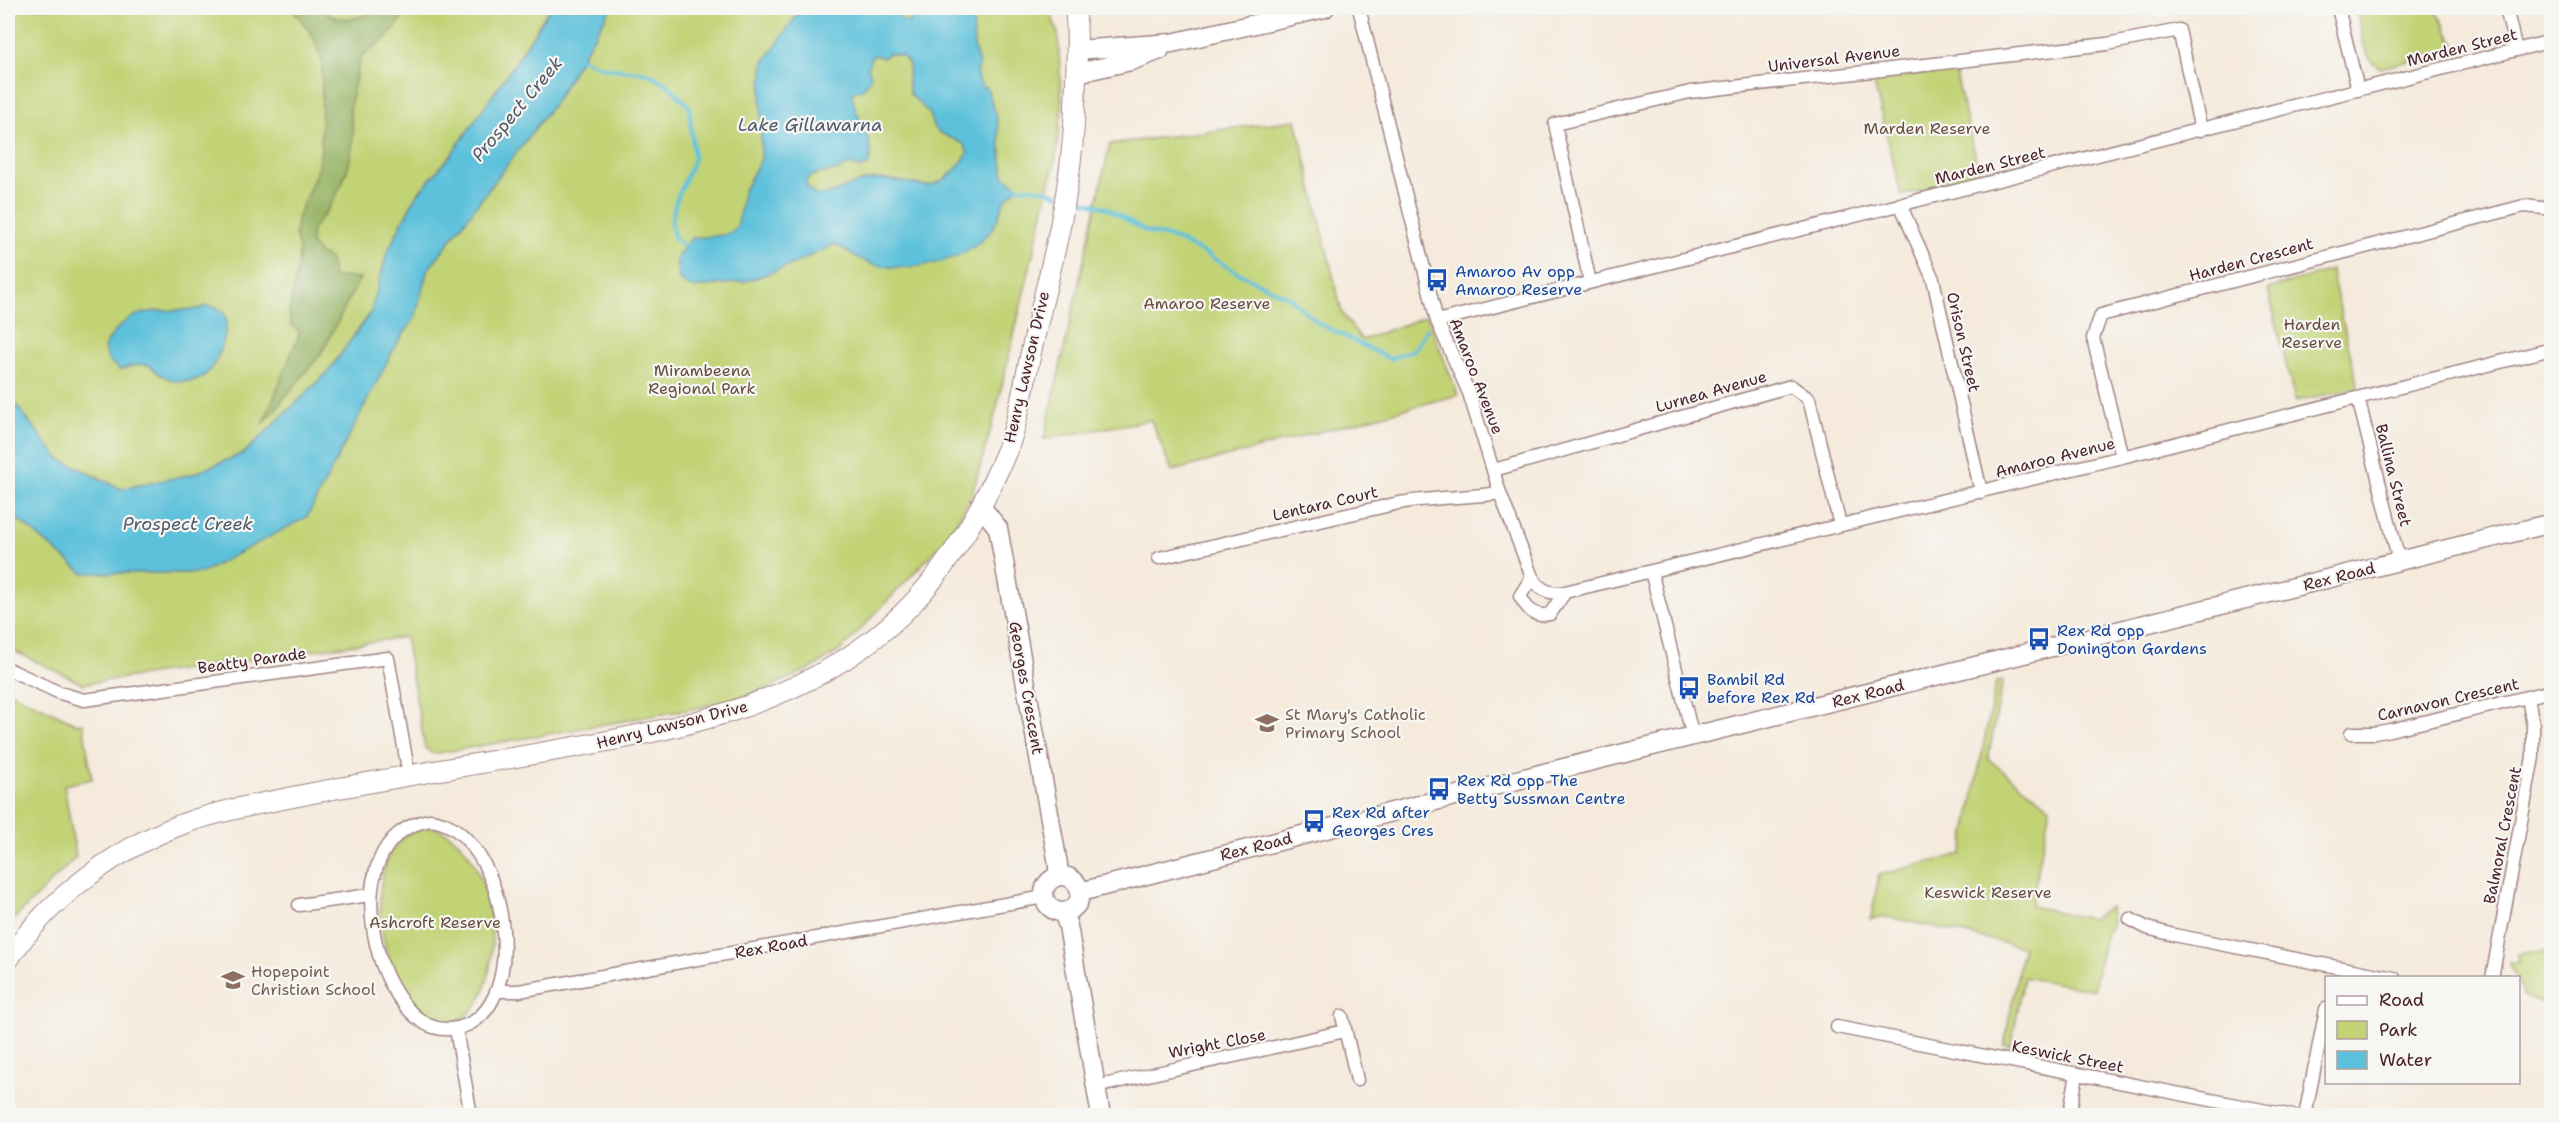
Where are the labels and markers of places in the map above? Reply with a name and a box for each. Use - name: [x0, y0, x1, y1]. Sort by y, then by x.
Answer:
- place label: Amaroo Av opp Amaroo Reserve: [1455, 261, 1582, 300]
- bus stop icon: Amaroo Av opp Amaroo Reserve: [1424, 267, 1450, 293]
- place label: Rex Rd opp Donington Gardens: [2057, 620, 2207, 659]
- bus stop icon: Rex Rd opp Donington Gardens: [2026, 626, 2052, 652]
- place label: Bambil Rd before Rex Rd: [1707, 669, 1816, 708]
- bus stop icon: Bambil Rd before Rex Rd: [1676, 675, 1702, 701]
- place label: St Mary's Catholic Primary School: [1285, 704, 1426, 743]
- school or university icon: St Mary's Catholic Primary School: [1254, 710, 1280, 736]
- place label: Rex Rd opp The Betty Sussman Centre: [1457, 770, 1626, 809]
- bus stop icon: Rex Rd opp The Betty Sussman Centre: [1426, 776, 1452, 802]
- place label: Rex Rd after Georges Cres: [1332, 802, 1434, 841]
- bus stop icon: Rex Rd after Georges Cres: [1301, 808, 1327, 834]
- place label: Hopepoint Christian School: [251, 961, 376, 1000]
- school or university icon: Hopepoint Christian School: [220, 967, 246, 993]

